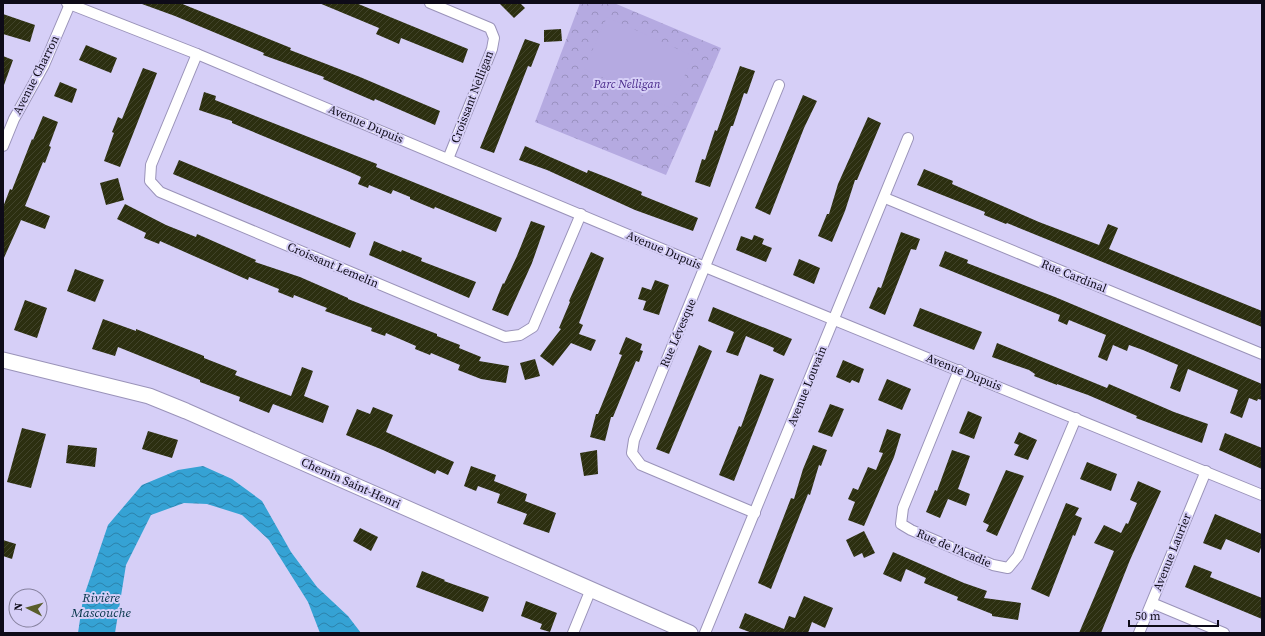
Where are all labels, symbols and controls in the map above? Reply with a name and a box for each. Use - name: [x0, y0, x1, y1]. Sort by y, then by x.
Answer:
- street label: Avenue Charron: [9, 33, 63, 117]
- street label: Croissant Nelligan: [447, 48, 497, 146]
- park label: Parc Nelligan: [592, 76, 661, 92]
- street label: Avenue Dupuis: [326, 101, 406, 147]
- street label: Avenue Dupuis: [624, 227, 704, 273]
- street label: Croissant Lemelin: [285, 239, 381, 291]
- street label: Rue Cardinal: [1039, 256, 1110, 297]
- street label: Rue Lévesque: [656, 296, 700, 370]
- street label: Avenue Louvain: [784, 343, 830, 429]
- street label: Avenue Dupuis: [924, 350, 1004, 394]
- street label: Chemin Saint-Henri: [299, 454, 404, 512]
- street label: Avenue Laurier: [1149, 511, 1195, 593]
- street label: Rue de l'Acadie: [914, 525, 994, 571]
- north arrow: [8, 588, 48, 628]
- water label: Rivière Mascouche: [70, 589, 131, 621]
- text: N: [11, 602, 26, 612]
- scale bar: [1129, 602, 1218, 628]
- text: 50 m: [1135, 608, 1161, 624]

